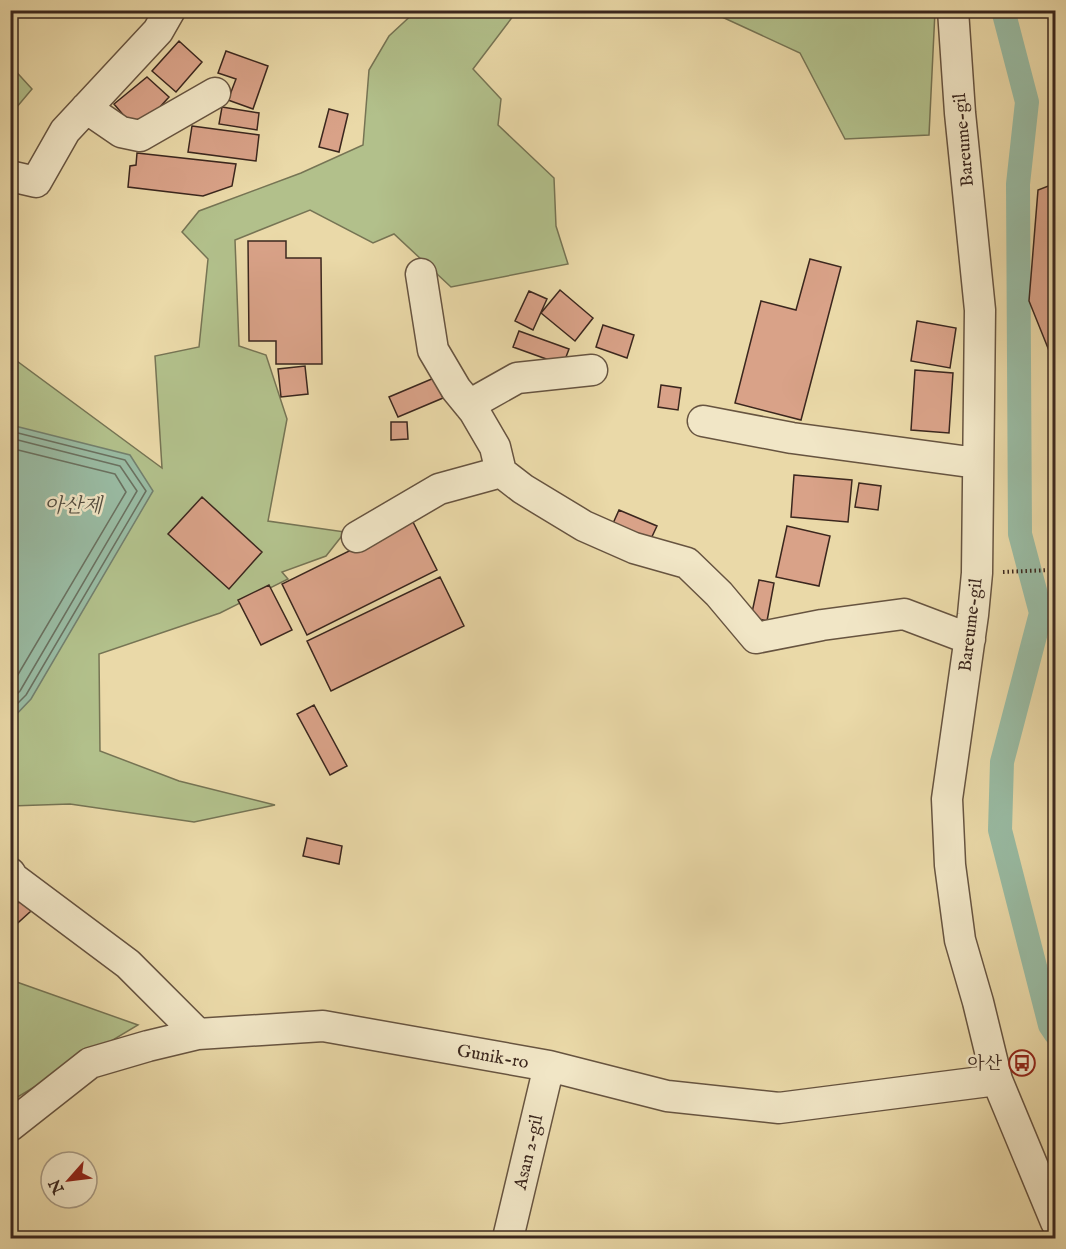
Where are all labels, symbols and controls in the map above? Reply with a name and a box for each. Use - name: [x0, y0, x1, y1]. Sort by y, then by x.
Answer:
- street label: Bareume-gil: [949, 92, 980, 188]
- water label: 아산제: [44, 494, 105, 519]
- street label: Bareume-gil: [954, 577, 989, 673]
- street label: Gunik-ro: [455, 1040, 531, 1075]
- bus stop icon: 아산: [1007, 1048, 1037, 1078]
- place label: 아산: [967, 1053, 1003, 1076]
- street label: Asan 2-gil: [509, 1113, 549, 1193]
- north arrow: [39, 1150, 99, 1210]
- text: N: [45, 1175, 70, 1198]

